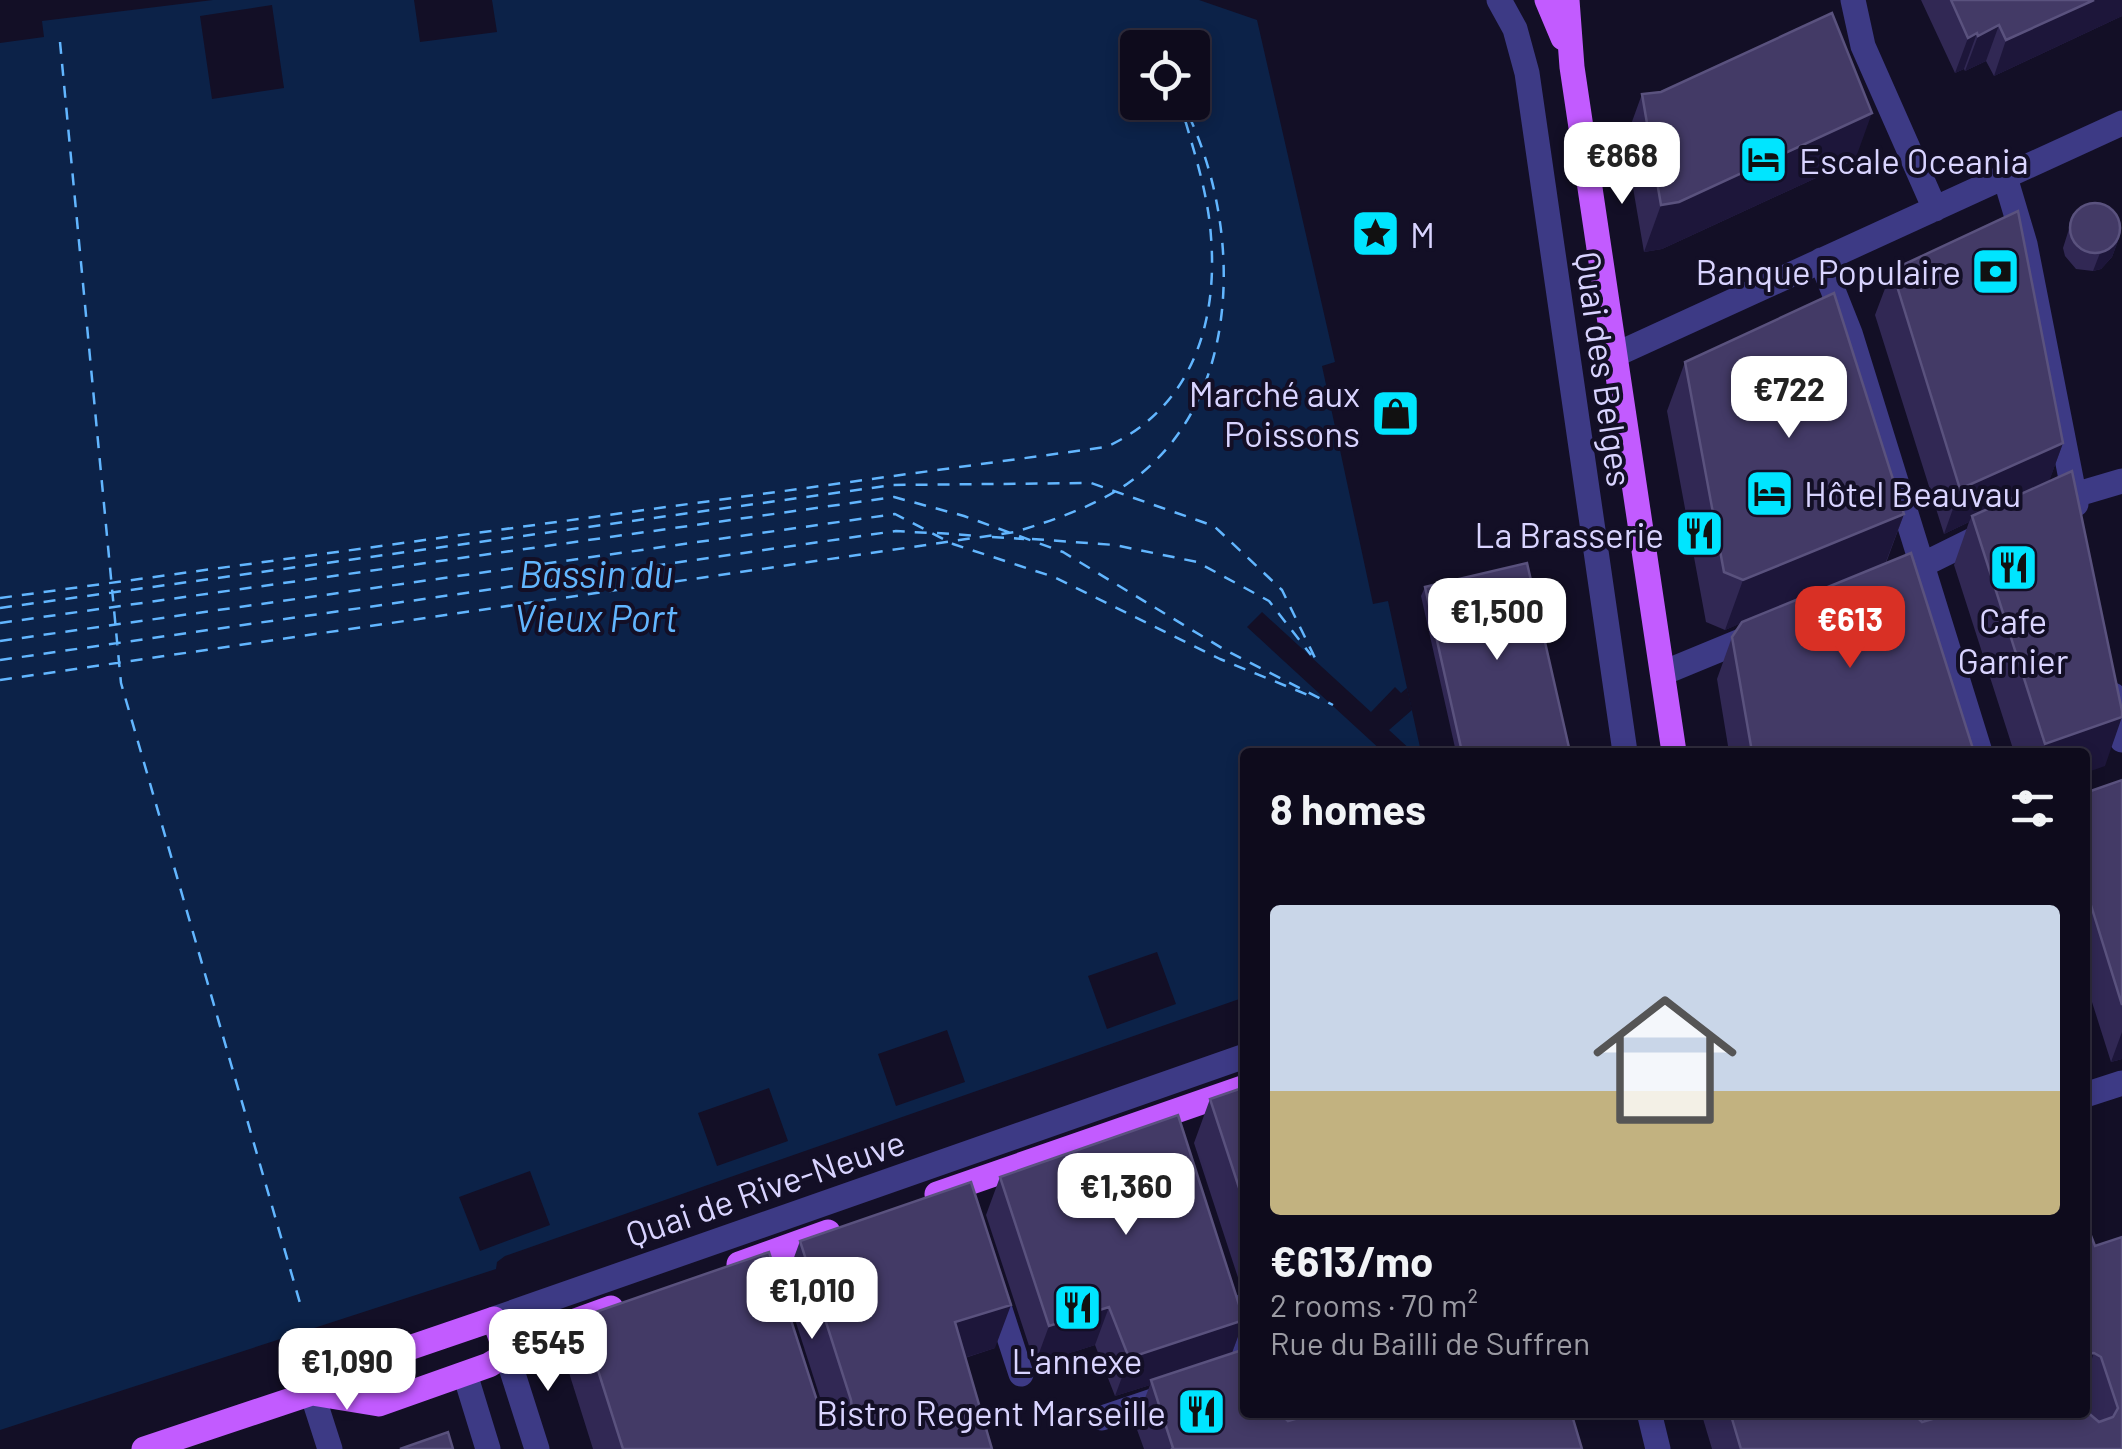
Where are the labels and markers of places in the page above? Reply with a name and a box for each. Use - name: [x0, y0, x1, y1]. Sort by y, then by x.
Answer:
- pin: €868: [1563, 122, 1681, 207]
- hotel icon: Escale Oceania: [1738, 134, 1790, 186]
- place label: Escale Oceania: [1799, 139, 2029, 181]
- place icon: M: [1349, 208, 1401, 260]
- place label: M: [1410, 213, 1435, 255]
- bank icon: Banque Populaire: [1970, 245, 2022, 297]
- place label: Banque Populaire: [1695, 250, 1961, 292]
- pin: €722: [1730, 356, 1848, 441]
- place label: Marché aux Poissons: [1189, 372, 1360, 454]
- shop icon: Marché aux Poissons: [1369, 387, 1421, 439]
- hotel icon: Hôtel Beauvau: [1743, 467, 1795, 519]
- place label: Hôtel Beauvau: [1804, 472, 2021, 514]
- restaurant icon: La Brasserie: [1673, 508, 1725, 560]
- place label: La Brasserie: [1475, 513, 1664, 555]
- restaurant icon: Cafe Garnier: [1987, 542, 2039, 594]
- pin: €1,500: [1416, 578, 1578, 663]
- pin: €613: [1791, 586, 1909, 671]
- place label: Cafe Garnier: [1957, 599, 2069, 681]
- pin: €1,360: [1045, 1153, 1207, 1238]
- pin: €1,010: [731, 1257, 893, 1342]
- restaurant icon: L'annexe: [1051, 1282, 1103, 1334]
- pin: €545: [489, 1309, 607, 1394]
- pin: €1,090: [266, 1328, 428, 1413]
- place label: L'annexe: [1011, 1339, 1143, 1381]
- restaurant icon: Bistro Regent Marseille: [1175, 1386, 1227, 1438]
- place label: Bistro Regent Marseille: [816, 1391, 1166, 1433]

